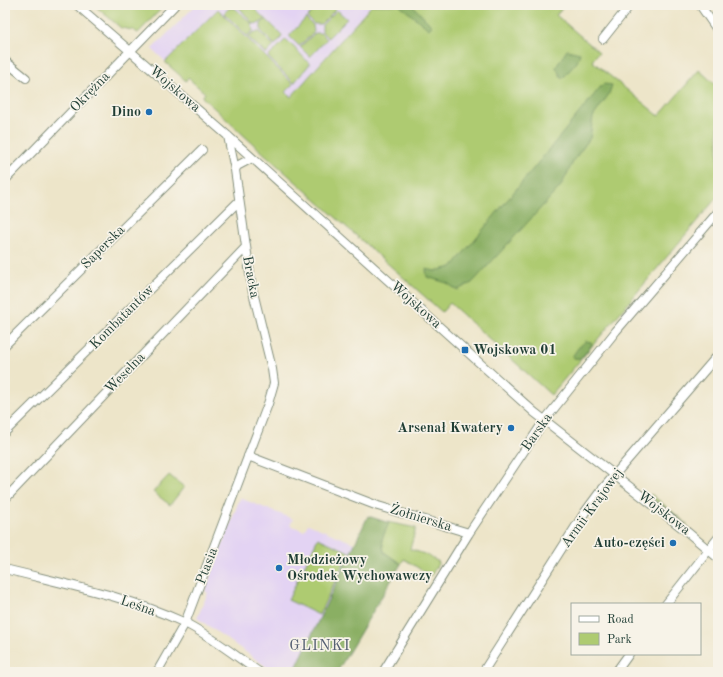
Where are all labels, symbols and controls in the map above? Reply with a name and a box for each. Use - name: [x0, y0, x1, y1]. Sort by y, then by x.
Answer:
- street label: Wojskowa: [147, 63, 203, 115]
- street label: Okrężna: [68, 69, 112, 115]
- place label: Dino: [111, 105, 141, 119]
- marker: Dino: [144, 107, 154, 117]
- street label: Saperska: [78, 222, 128, 272]
- street label: Bracka: [240, 255, 262, 299]
- street label: Wojskowa: [388, 279, 444, 331]
- street label: Kombatantów: [87, 282, 157, 352]
- place label: Wojskowa 01: [473, 343, 557, 357]
- marker: Wojskowa 01: [460, 345, 470, 355]
- street label: Weselna: [102, 350, 148, 396]
- street label: Barska: [519, 410, 555, 453]
- place label: Arsenał Kwatery: [397, 421, 503, 435]
- marker: Arsenał Kwatery: [506, 423, 516, 433]
- street label: Armii Krajowej: [559, 466, 625, 550]
- street label: Wojskowa: [635, 488, 693, 538]
- street label: Żołnierska: [388, 499, 454, 534]
- place label: Auto-części: [593, 536, 665, 550]
- marker: Auto-części: [668, 538, 678, 548]
- street label: Ptasia: [194, 546, 220, 586]
- place label: Młodzieżowy Ośrodek Wychowawczy: [287, 553, 432, 583]
- marker: Młodzieżowy Ośrodek Wychowawczy: [274, 563, 284, 573]
- street label: Leśna: [119, 593, 158, 619]
- legend: [571, 603, 701, 655]
- text: Road: [607, 614, 634, 626]
- text: Park: [607, 634, 632, 646]
- district label: GLINKI: [289, 639, 351, 654]

